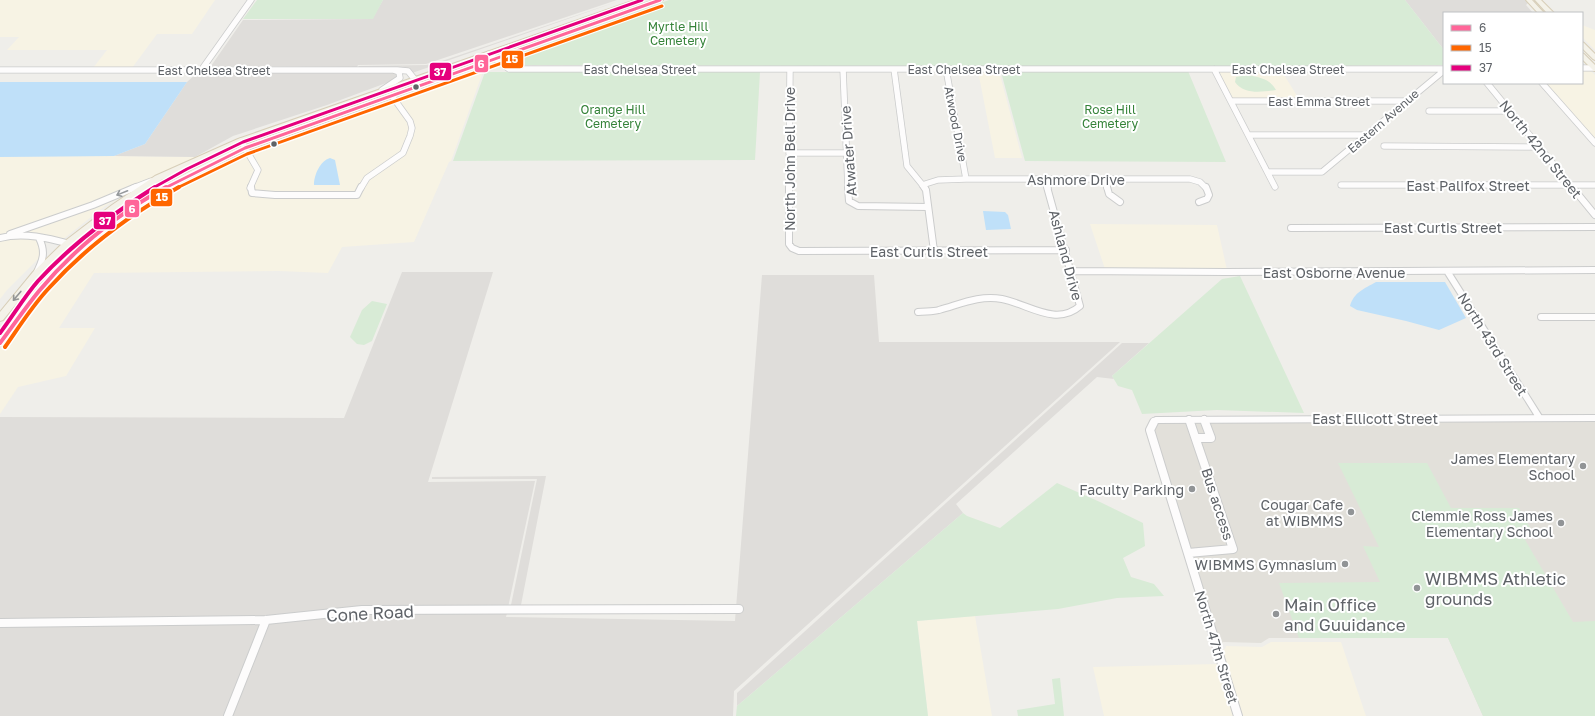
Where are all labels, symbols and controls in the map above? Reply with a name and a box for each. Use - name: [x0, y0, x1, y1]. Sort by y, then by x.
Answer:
- legend: [1443, 12, 1583, 84]
- park label: Myrtle Hill Cemetery: [648, 19, 708, 48]
- text: 6: [1479, 20, 1486, 35]
- text: 15: [1479, 40, 1492, 55]
- line badge: 15: [501, 50, 524, 69]
- text: 15: [506, 52, 518, 65]
- line badge: 6: [474, 54, 489, 73]
- text: 6: [478, 57, 485, 70]
- text: 37: [1479, 60, 1492, 75]
- line badge: 37: [429, 62, 452, 81]
- street label: East Chelsea Street: [583, 62, 697, 77]
- street label: East Chelsea Street: [907, 62, 1021, 77]
- street label: East Chelsea Street: [1231, 62, 1345, 77]
- street label: East Chelsea Street: [157, 63, 271, 78]
- text: 37: [434, 65, 446, 78]
- unlabelled marker: [411, 82, 421, 92]
- street label: Atwood Drive: [941, 85, 971, 163]
- street label: Eastern Avenue: [1344, 86, 1422, 156]
- street label: North John Bell Drive: [781, 87, 798, 231]
- street label: East Emma Street: [1268, 94, 1370, 109]
- street label: North 42nd Street: [1496, 97, 1586, 201]
- park label: Orange Hill Cemetery: [581, 102, 646, 131]
- park label: Rose Hill Cemetery: [1082, 102, 1138, 131]
- street label: Atwater Drive: [836, 105, 860, 197]
- unlabelled marker: [269, 139, 279, 149]
- street label: Ashmore Drive: [1027, 171, 1125, 188]
- street label: East Palifox Street: [1406, 177, 1530, 194]
- line badge: 15: [150, 188, 173, 207]
- one-way arrow: [117, 189, 129, 197]
- text: 15: [156, 190, 168, 203]
- line badge: 6: [124, 199, 140, 218]
- text: 6: [129, 202, 136, 215]
- street label: Ashland Drive: [1046, 208, 1086, 302]
- line badge: 37: [93, 211, 116, 230]
- text: 37: [99, 214, 111, 227]
- street label: East Curtis Street: [1384, 219, 1502, 236]
- street label: East Curtis Street: [870, 243, 988, 260]
- street label: East Osborne Avenue: [1263, 264, 1405, 281]
- street label: North 43rd Street: [1455, 289, 1531, 399]
- one-way arrow: [13, 290, 22, 301]
- street label: East Ellicott Street: [1312, 410, 1438, 427]
- place label: James Elementary School: [1451, 450, 1575, 483]
- marker: James Elementary School: [1578, 461, 1588, 471]
- street label: Bus access: [1198, 466, 1238, 542]
- place label: Faculty Parking: [1079, 481, 1184, 498]
- marker: Faculty Parking: [1187, 484, 1197, 494]
- place label: Cougar Cafe at WIBMMS: [1261, 496, 1343, 529]
- marker: Cougar Cafe at WIBMMS: [1346, 507, 1356, 517]
- place label: Clemmie Ross James Elementary School: [1411, 507, 1553, 540]
- marker: Clemmie Ross James Elementary School: [1556, 518, 1566, 528]
- place label: WIBMMS Gymnasium: [1195, 556, 1337, 573]
- marker: WIBMMS Gymnasium: [1340, 559, 1350, 569]
- place label: WIBMMS Athletic grounds: [1425, 568, 1566, 609]
- marker: WIBMMS Athletic grounds: [1412, 583, 1422, 593]
- street label: North 47th Street: [1192, 588, 1242, 706]
- place label: Main Office and Guuidance: [1284, 594, 1406, 635]
- street label: Cone Road: [326, 600, 414, 626]
- marker: Main Office and Guuidance: [1271, 609, 1281, 619]

